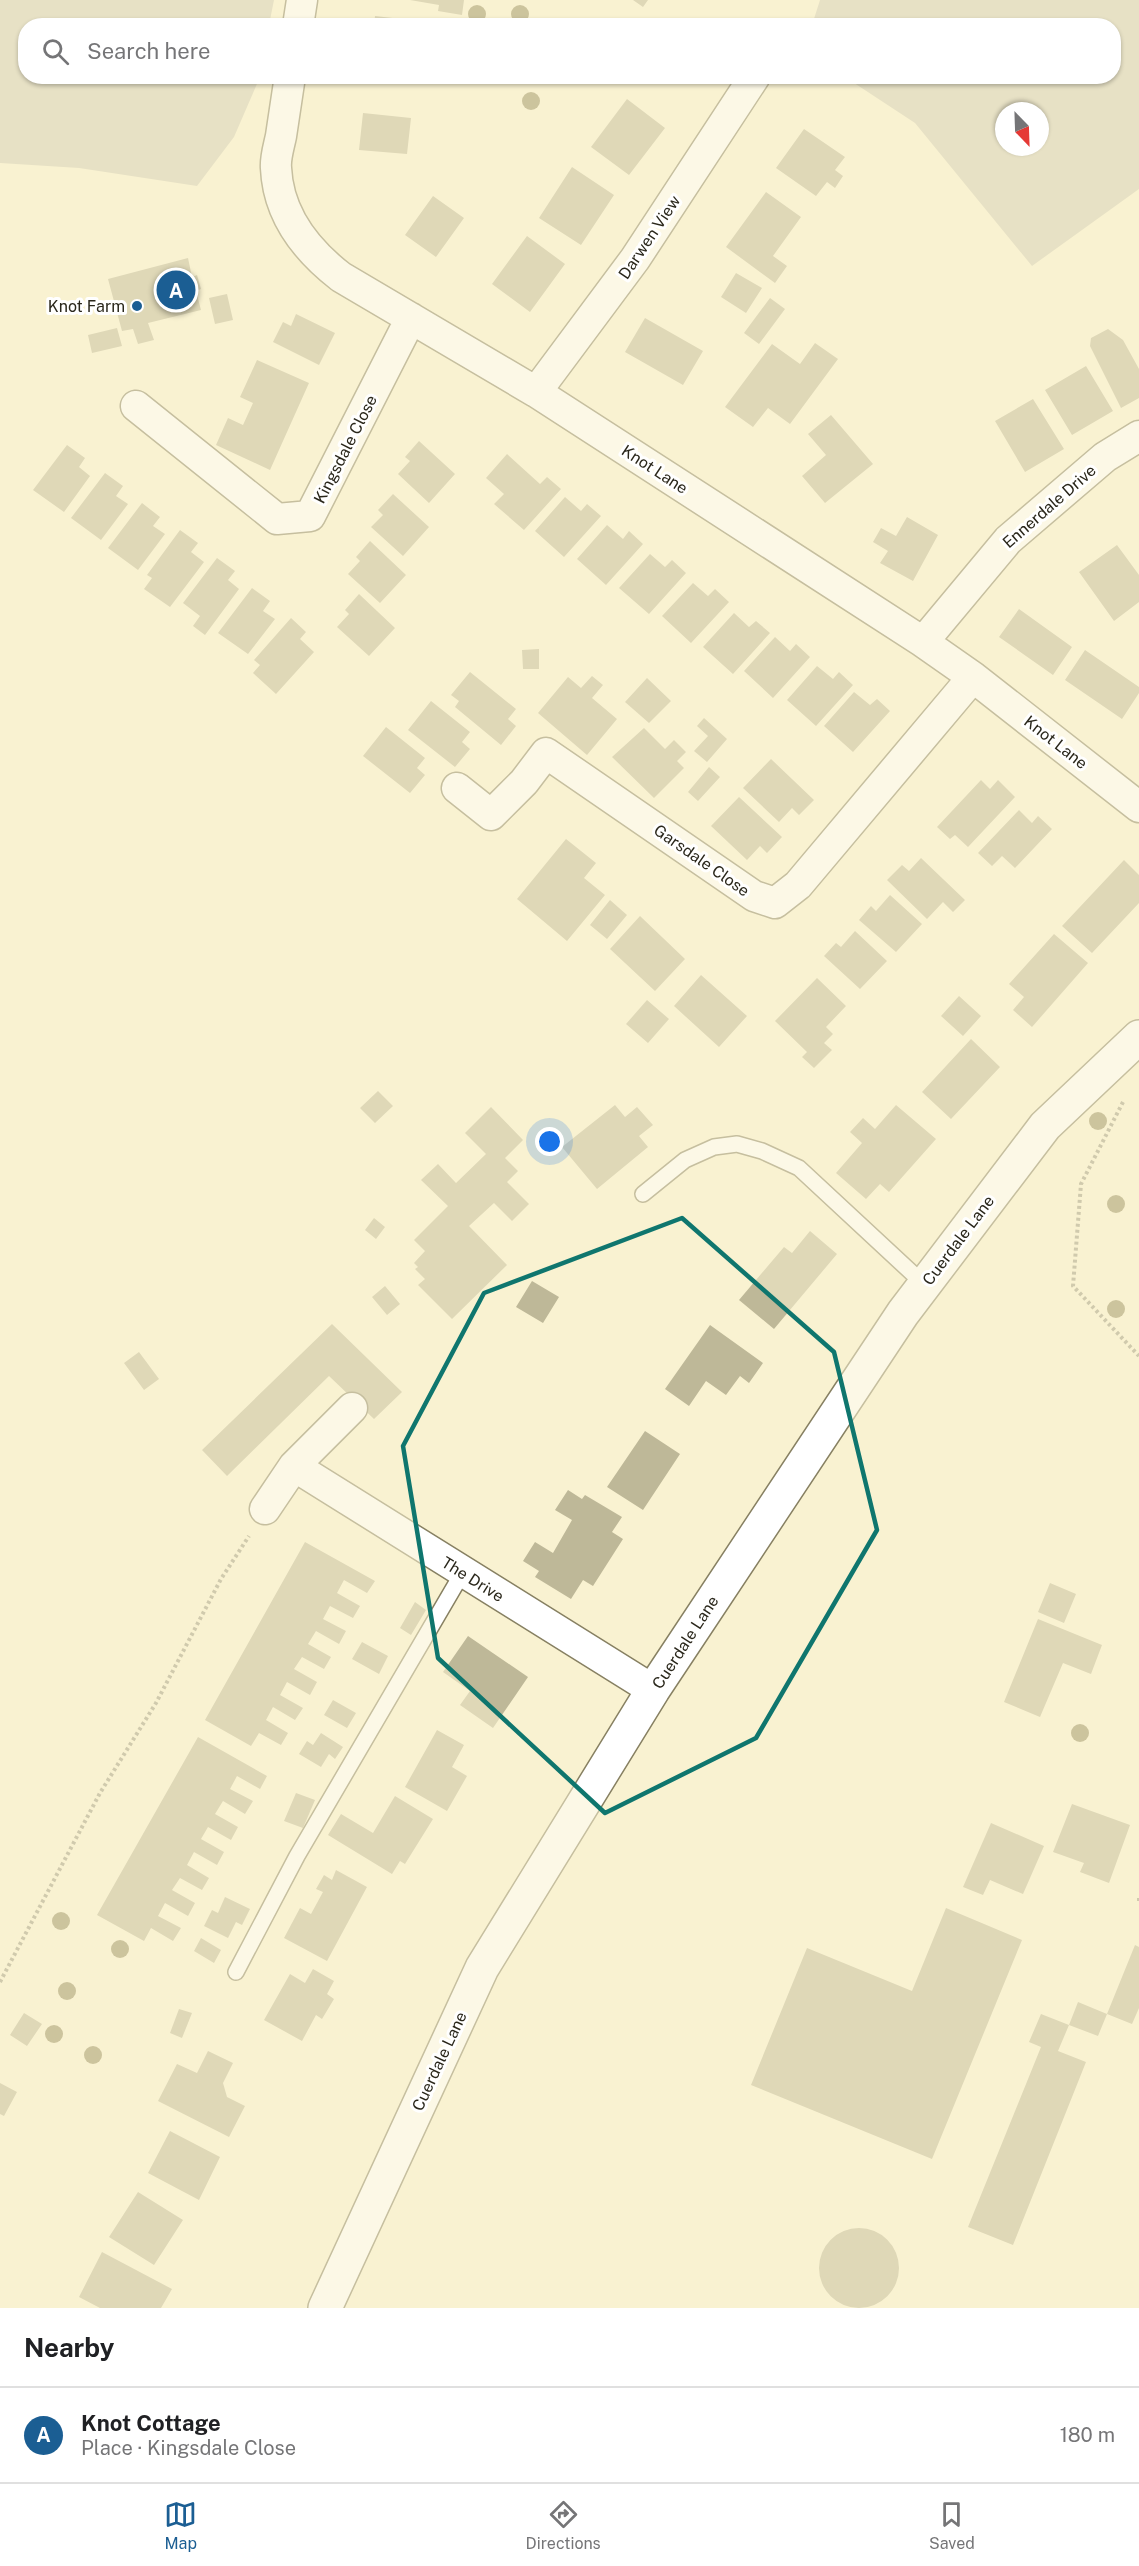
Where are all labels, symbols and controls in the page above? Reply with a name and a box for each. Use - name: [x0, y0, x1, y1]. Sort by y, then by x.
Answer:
- search box: [18, 18, 1121, 84]
- icon: search: [39, 35, 72, 68]
- text: Search here: [87, 38, 211, 64]
- north arrow: [995, 102, 1049, 156]
- street label: Darwen View: [615, 191, 685, 283]
- pin: A: [156, 268, 195, 312]
- place label: Knot Farm: [48, 297, 125, 316]
- marker: Knot Farm: [130, 299, 144, 313]
- street label: Kingsdale Close: [310, 392, 381, 507]
- street label: Knot Lane: [618, 441, 691, 498]
- street label: Ennerdale Drive: [999, 461, 1100, 552]
- street label: Knot Lane: [1020, 712, 1091, 773]
- street label: Garsdale Close: [650, 820, 753, 900]
- your location: [535, 1127, 564, 1156]
- street label: Cuerdale Lane: [919, 1192, 998, 1289]
- street label: The Drive: [438, 1553, 507, 1606]
- street label: Cuerdale Lane: [648, 1592, 723, 1692]
- street label: Cuerdale Lane: [408, 2009, 471, 2114]
- text: Nearby: [24, 2332, 114, 2363]
- text: Knot Cottage: [81, 2410, 221, 2436]
- text: A: [36, 2423, 51, 2447]
- text: 180 m: [1060, 2423, 1115, 2447]
- text: Place · Kingsdale Close: [81, 2436, 296, 2460]
- tab: Map: [164, 2498, 197, 2553]
- tab: Directions: [526, 2498, 601, 2553]
- tab: Saved: [929, 2498, 975, 2553]

